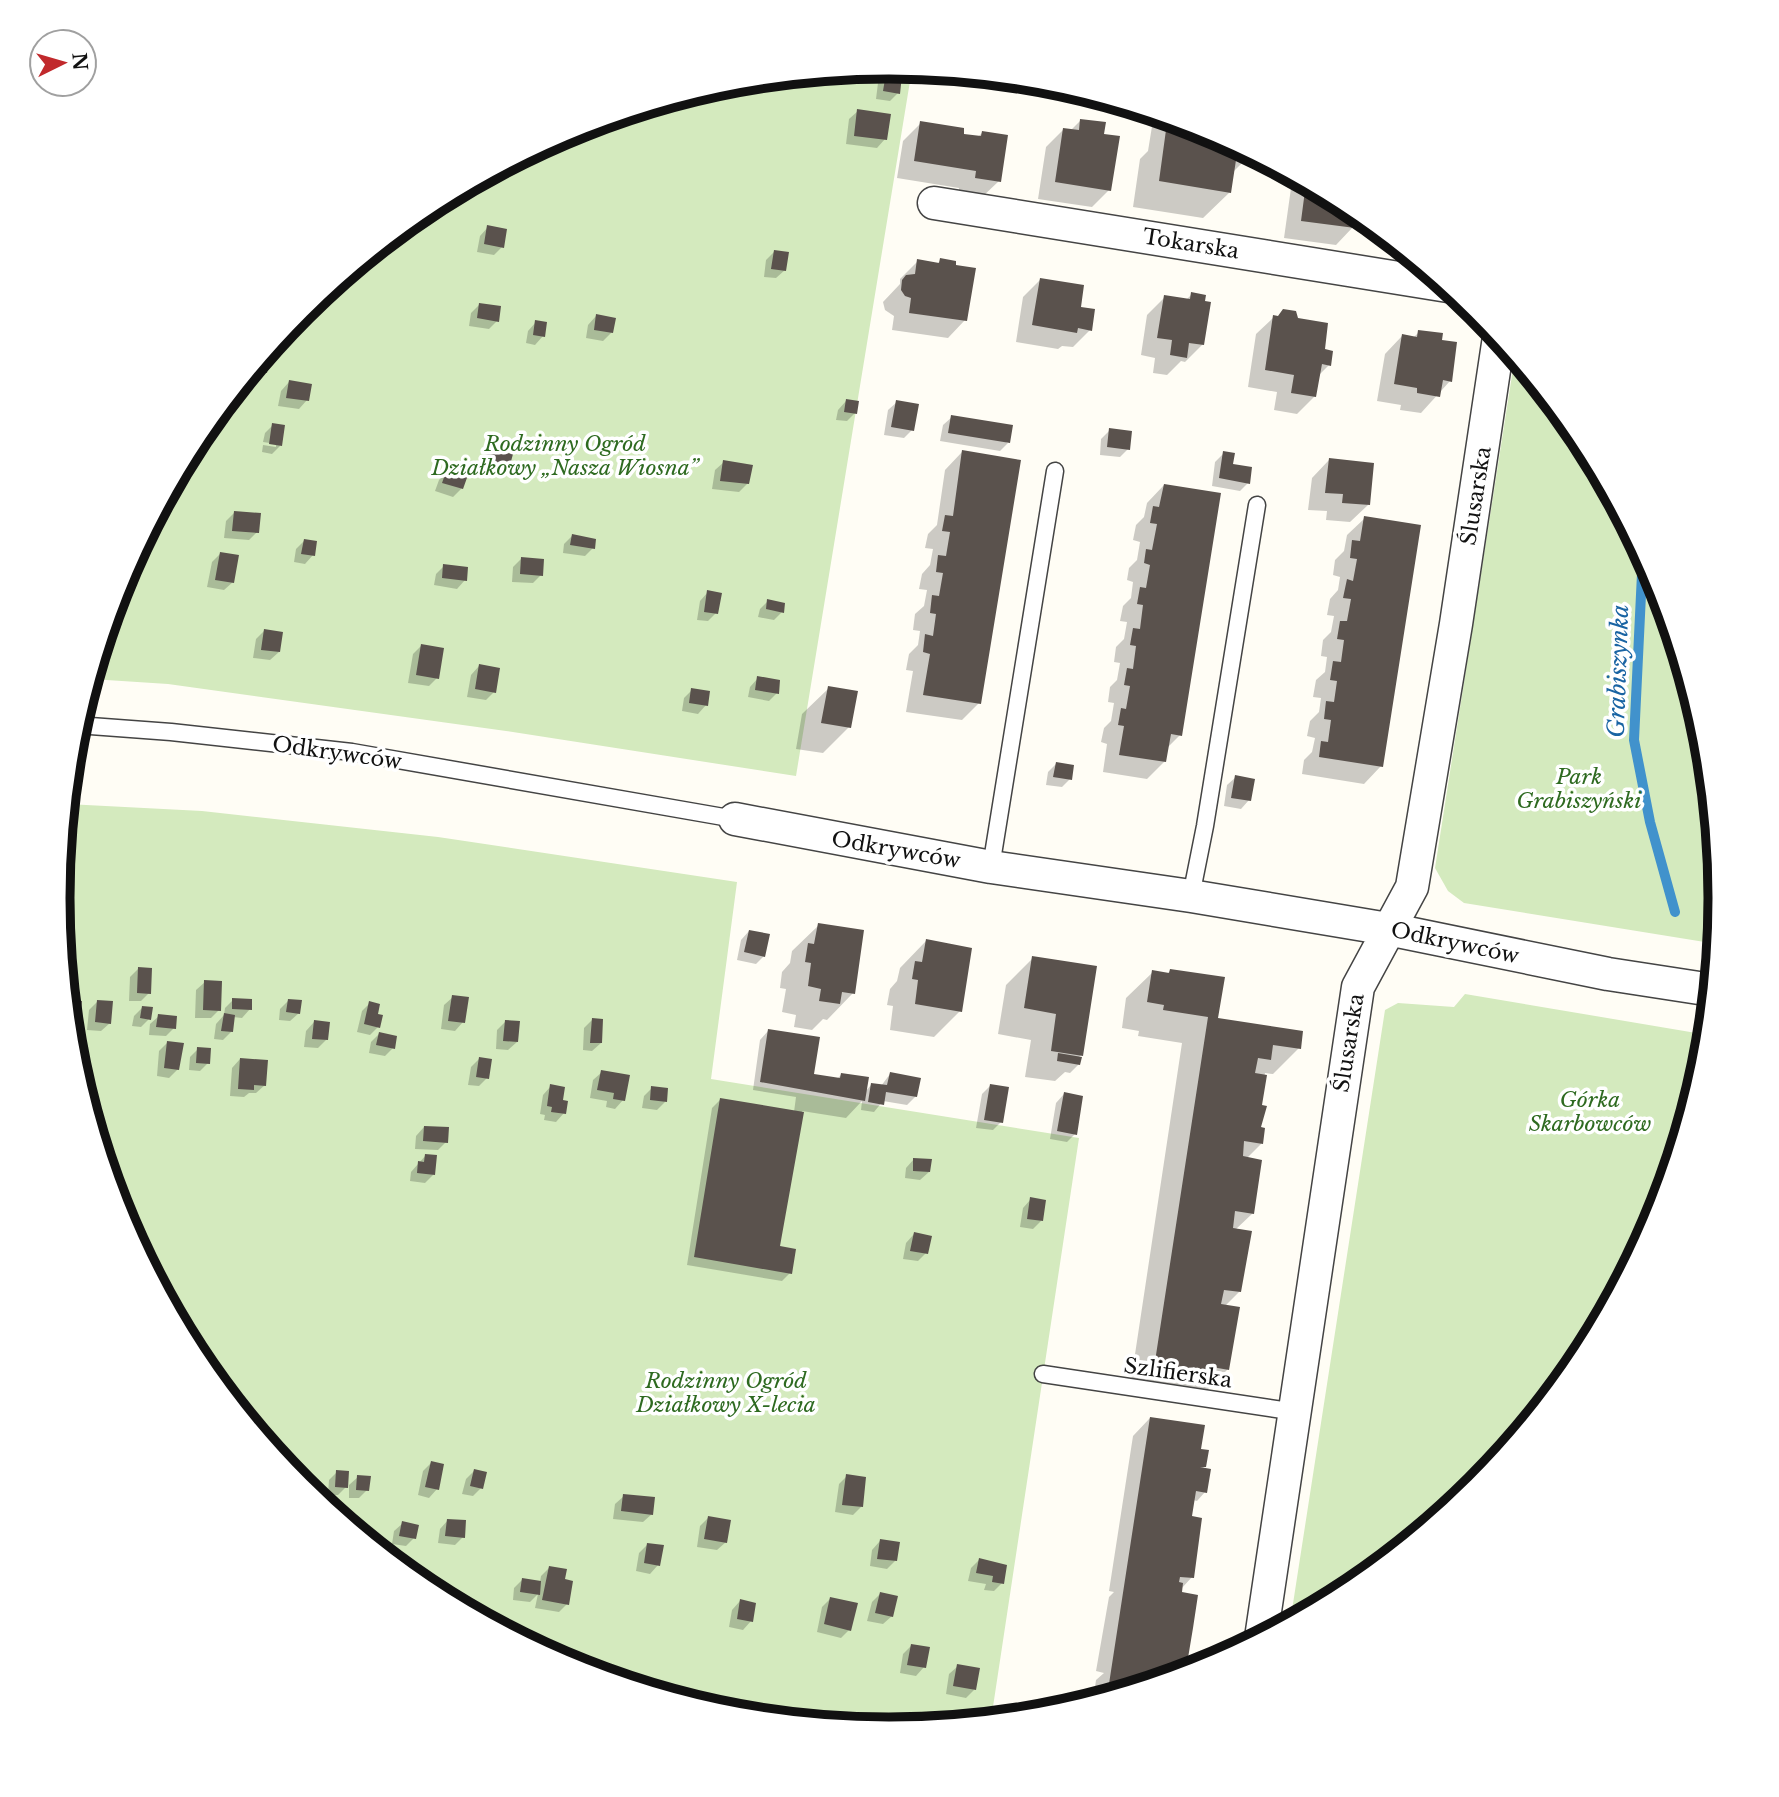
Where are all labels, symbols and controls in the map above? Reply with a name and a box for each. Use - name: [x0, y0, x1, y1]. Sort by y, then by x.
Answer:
- north arrow: [28, 28, 98, 98]
- text: N: [67, 52, 92, 72]
- street label: Tokarska: [1141, 224, 1241, 264]
- park label: Rodzinny Ogród Działkowy „Nasza Wiosna”: [430, 431, 700, 481]
- street label: Ślusarska: [1455, 444, 1497, 547]
- water label: Grabiszynka: [1602, 604, 1634, 738]
- street label: Odkrywców: [271, 731, 403, 775]
- park label: Park Grabiszyński: [1516, 764, 1642, 814]
- street label: Odkrywców: [830, 826, 963, 874]
- street label: Odkrywców: [1389, 917, 1522, 969]
- street label: Ślusarska: [1328, 991, 1370, 1094]
- park label: Górka Skarbowców: [1529, 1087, 1651, 1137]
- street label: Szlifierska: [1122, 1353, 1234, 1394]
- park label: Rodzinny Ogród Działkowy X-lecia: [635, 1368, 816, 1418]

